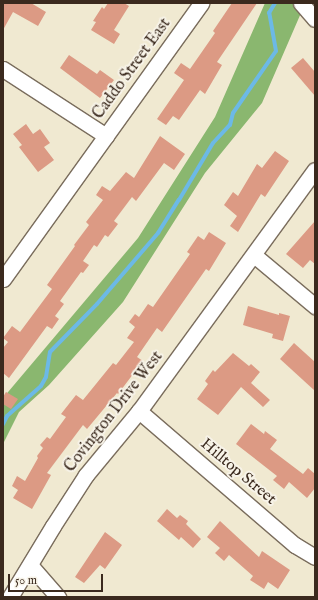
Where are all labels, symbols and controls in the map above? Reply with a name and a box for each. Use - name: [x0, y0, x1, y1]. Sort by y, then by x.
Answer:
- street label: Caddo Street East: [89, 15, 175, 123]
- street label: Covington Drive West: [61, 348, 167, 476]
- street label: Hilltop Street: [196, 435, 280, 509]
- scale bar: [10, 566, 105, 592]
- text: 50 m: [15, 573, 37, 588]

